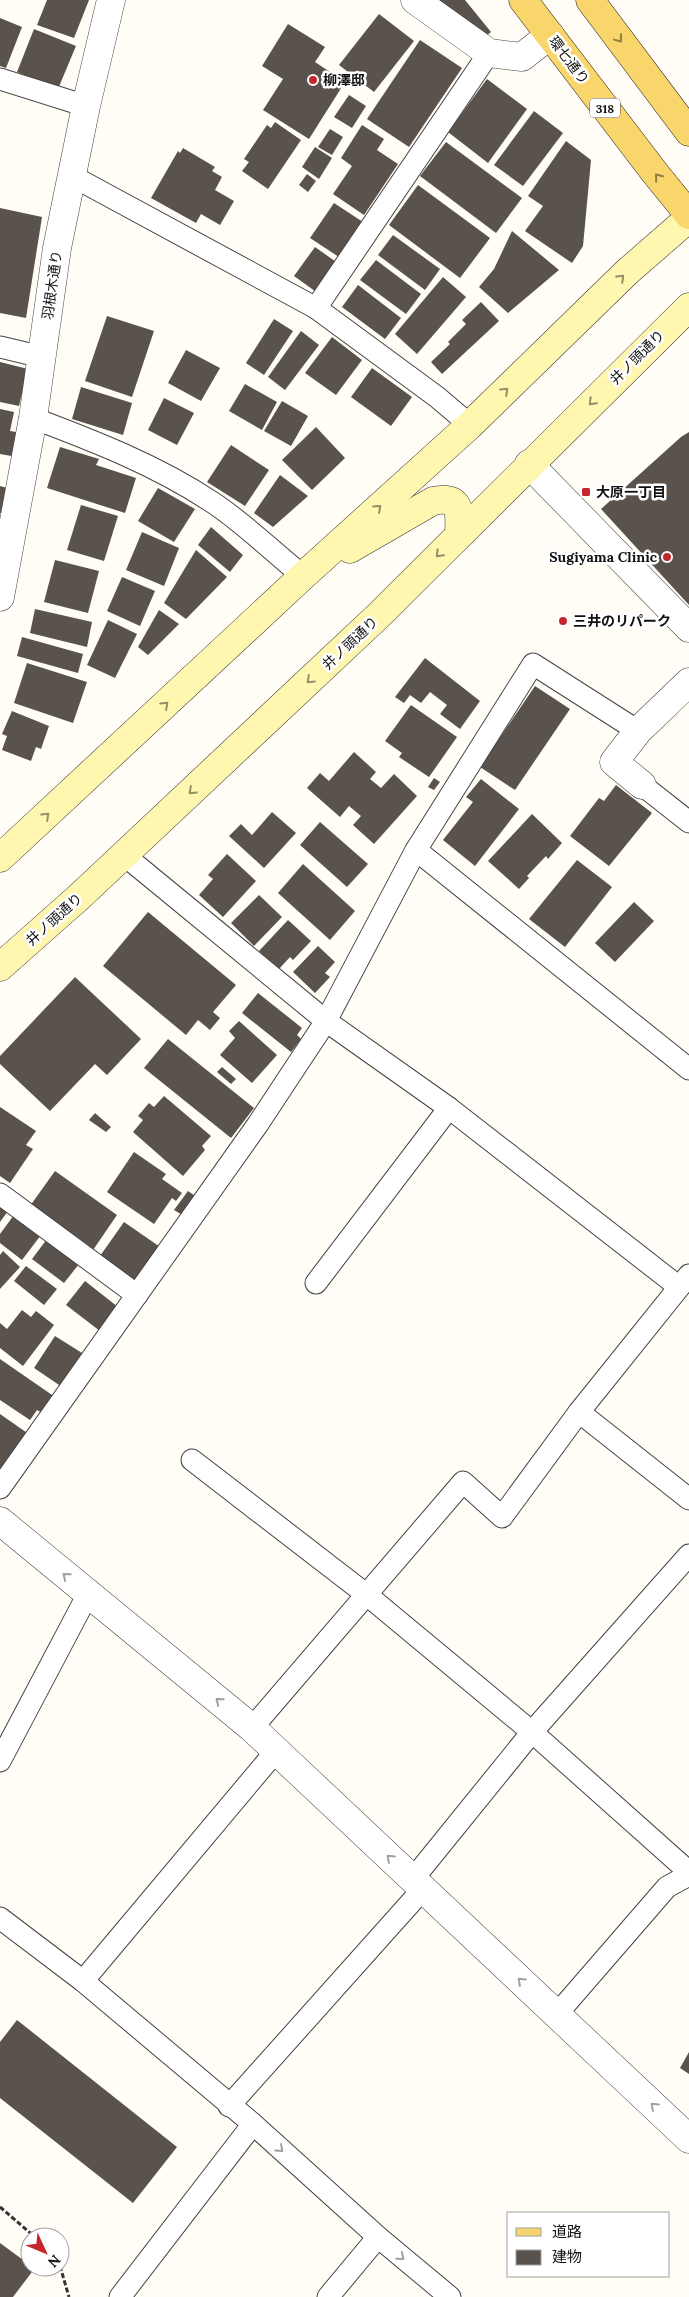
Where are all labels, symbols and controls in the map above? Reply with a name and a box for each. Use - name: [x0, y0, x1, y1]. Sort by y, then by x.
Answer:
- street label: 環七通り: [545, 32, 593, 88]
- one-way arrow: [613, 33, 622, 43]
- place label: 柳澤邸: [323, 71, 365, 89]
- marker: 柳澤邸: [307, 74, 319, 86]
- road number: 318: [590, 99, 620, 118]
- one-way arrow: [655, 174, 664, 183]
- street label: 羽根木通り: [38, 249, 66, 321]
- one-way arrow: [616, 275, 625, 284]
- street label: 井ノ頭通り: [606, 326, 668, 388]
- one-way arrow: [499, 388, 508, 397]
- one-way arrow: [588, 397, 597, 406]
- place label: 大原一丁目: [596, 483, 666, 501]
- marker: 大原一丁目: [580, 486, 592, 498]
- one-way arrow: [373, 505, 382, 514]
- one-way arrow: [436, 548, 445, 557]
- place label: Sugiyama Clinic: [549, 548, 658, 566]
- marker: Sugiyama Clinic: [661, 551, 673, 563]
- place label: 三井のリパーク: [573, 612, 671, 630]
- street label: 井ノ頭通り: [318, 613, 382, 673]
- marker: 三井のリパーク: [557, 615, 569, 627]
- one-way arrow: [307, 674, 316, 683]
- one-way arrow: [159, 702, 168, 711]
- one-way arrow: [189, 785, 198, 794]
- one-way arrow: [40, 812, 49, 821]
- street label: 井ノ頭通り: [22, 889, 86, 949]
- one-way arrow: [63, 1573, 72, 1581]
- one-way arrow: [215, 1698, 224, 1707]
- one-way arrow: [387, 1855, 396, 1864]
- one-way arrow: [518, 1978, 527, 1987]
- one-way arrow: [650, 2103, 659, 2112]
- one-way arrow: [274, 2143, 283, 2152]
- legend: [507, 2212, 669, 2277]
- text: 道路: [552, 2222, 582, 2241]
- north arrow: [20, 2227, 70, 2277]
- text: 建物: [552, 2247, 582, 2266]
- text: N: [44, 2251, 65, 2271]
- one-way arrow: [395, 2251, 404, 2259]

